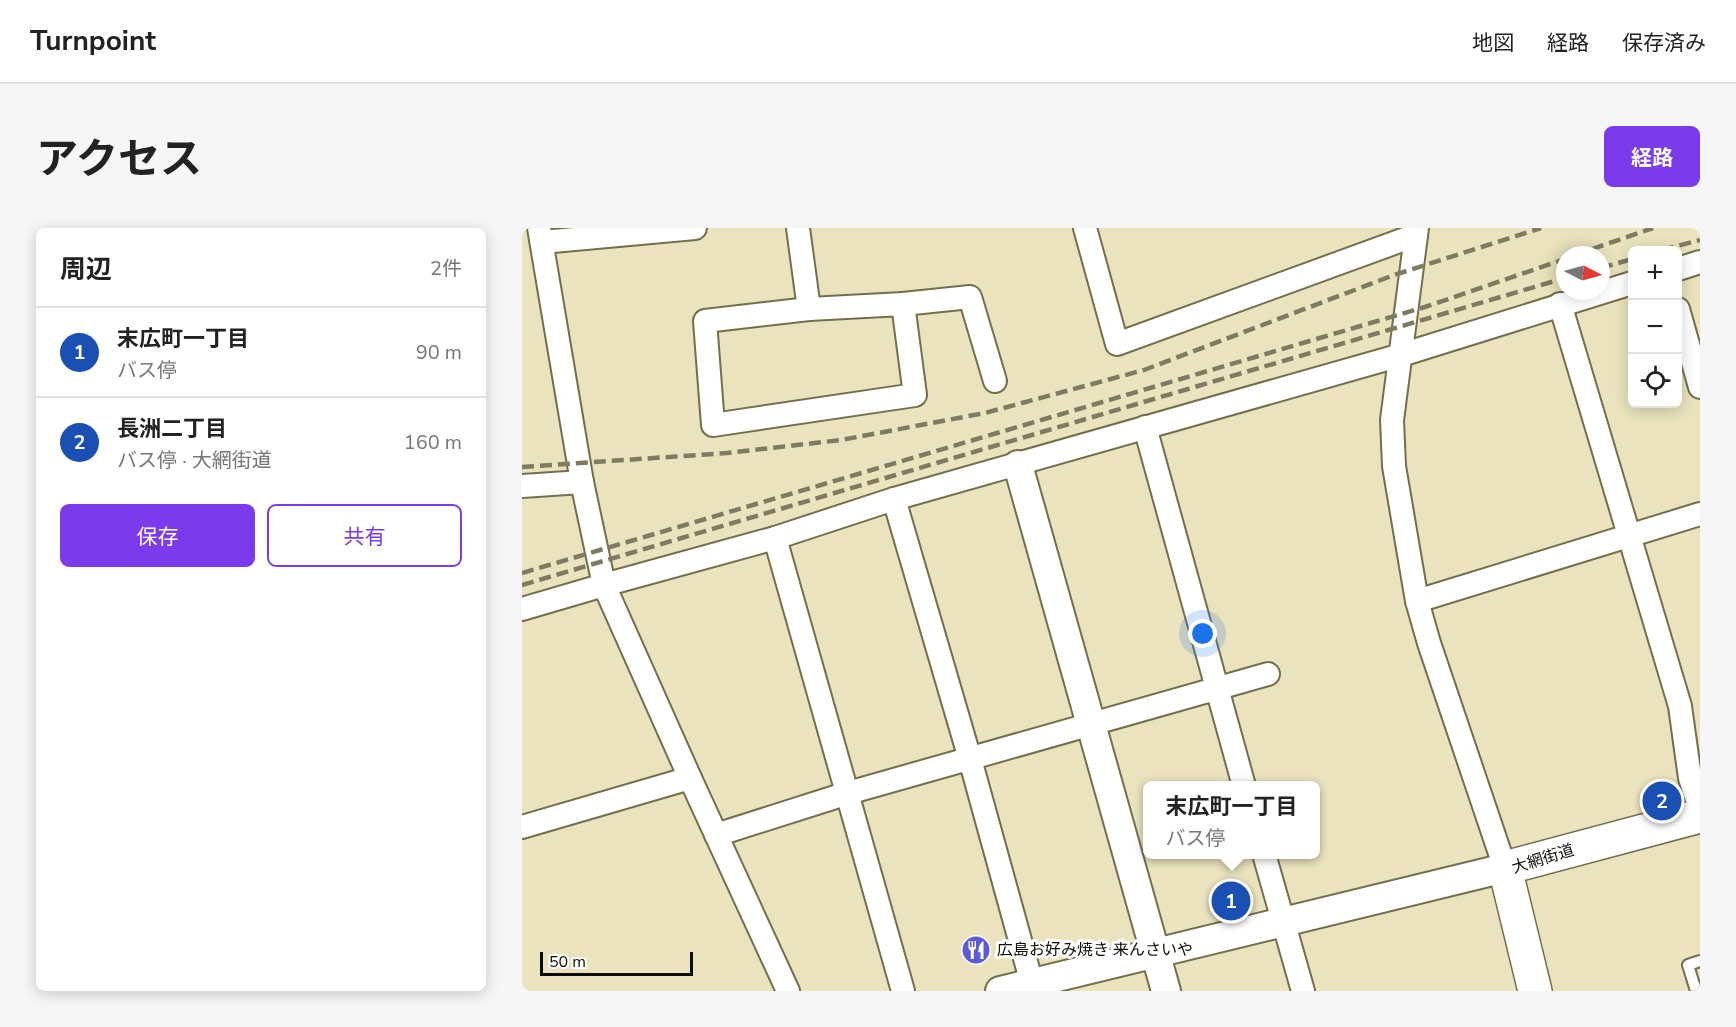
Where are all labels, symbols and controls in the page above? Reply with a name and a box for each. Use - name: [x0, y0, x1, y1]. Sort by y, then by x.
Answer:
- text: Turnpoint: [30, 22, 156, 60]
- text: 地図: [1472, 29, 1514, 57]
- text: 経路: [1547, 29, 1589, 57]
- text: 保存済み: [1622, 29, 1706, 57]
- button: 経路: [1604, 126, 1700, 187]
- text: アクセス: [36, 131, 202, 188]
- north arrow: [1556, 246, 1610, 300]
- map controls: [1628, 246, 1682, 408]
- button: +: [1628, 246, 1682, 300]
- text: 周辺: [60, 252, 112, 287]
- text: 2件: [430, 255, 462, 282]
- button: −: [1628, 300, 1682, 354]
- text: 末広町一丁目: [117, 324, 249, 354]
- text: 1: [74, 339, 86, 366]
- text: 90 m: [416, 339, 462, 366]
- button: locate: [1628, 354, 1682, 408]
- text: バス停: [117, 357, 177, 384]
- text: 長洲二丁目: [117, 414, 227, 444]
- text: 2: [74, 429, 86, 456]
- text: 160 m: [404, 429, 462, 456]
- text: バス停 · 大網街道: [117, 447, 272, 474]
- button: 保存: [60, 504, 255, 567]
- button: 共有: [267, 504, 462, 567]
- your location: [1188, 619, 1217, 648]
- pin: 2: [1642, 778, 1682, 824]
- popup: [1143, 781, 1320, 859]
- text: 末広町一丁目: [1165, 792, 1298, 822]
- text: バス停: [1165, 825, 1225, 852]
- street label: 大網街道: [1509, 839, 1577, 879]
- pin: 1: [1212, 878, 1250, 924]
- restaurant icon: 広島お好み焼き 来んさいや: [960, 934, 992, 966]
- place label: 広島お好み焼き 来んさいや: [997, 939, 1193, 961]
- scale bar: [540, 949, 693, 976]
- text: 50 m: [549, 951, 586, 973]

